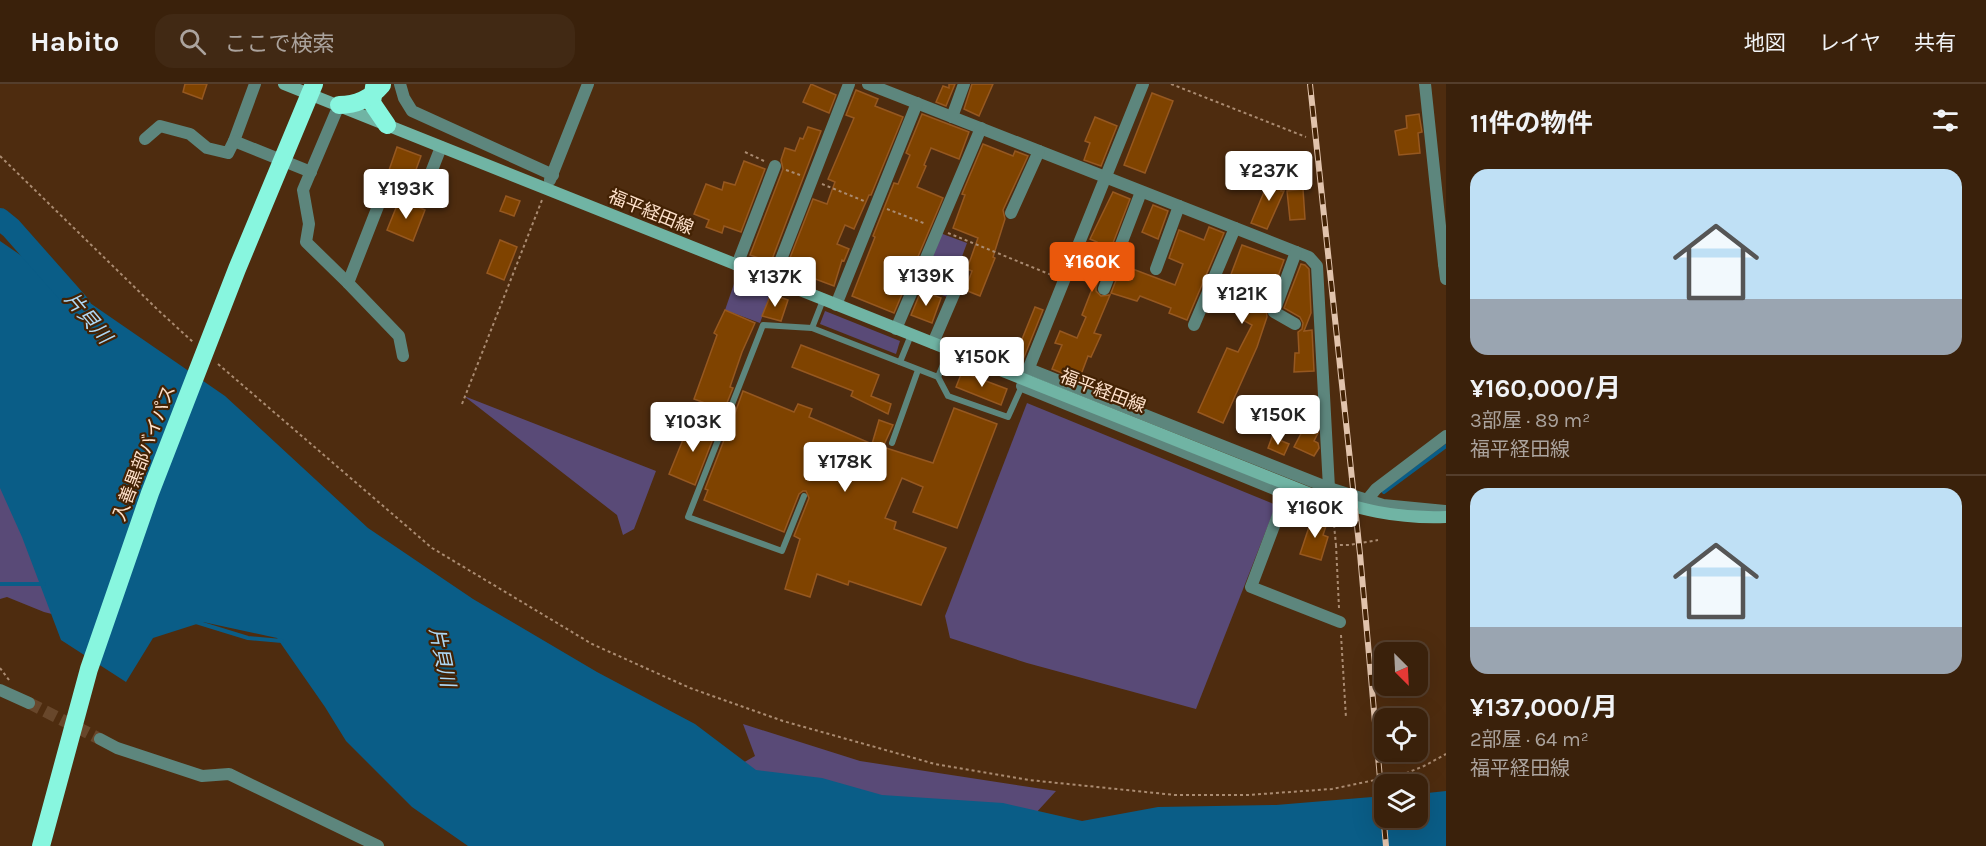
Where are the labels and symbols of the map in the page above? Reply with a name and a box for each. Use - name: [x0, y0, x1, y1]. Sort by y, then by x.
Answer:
- pin: ¥237K: [1227, 151, 1311, 202]
- pin: ¥193K: [364, 169, 448, 220]
- street label: 福平経田線: [605, 185, 697, 239]
- pin: ¥160K: [1050, 242, 1134, 293]
- pin: ¥139K: [884, 256, 968, 307]
- pin: ¥137K: [733, 257, 817, 308]
- pin: ¥121K: [1200, 274, 1284, 325]
- water label: 片貝川: [60, 288, 117, 350]
- pin: ¥150K: [940, 337, 1024, 388]
- street label: 福平経田線: [1057, 365, 1149, 417]
- street label: 入善黒部バイパス: [108, 382, 180, 524]
- pin: ¥150K: [1236, 395, 1320, 446]
- pin: ¥103K: [651, 402, 735, 453]
- pin: ¥178K: [803, 442, 887, 493]
- pin: ¥160K: [1273, 488, 1357, 539]
- water label: 片貝川: [425, 625, 460, 691]
- north arrow: [1374, 642, 1428, 696]

